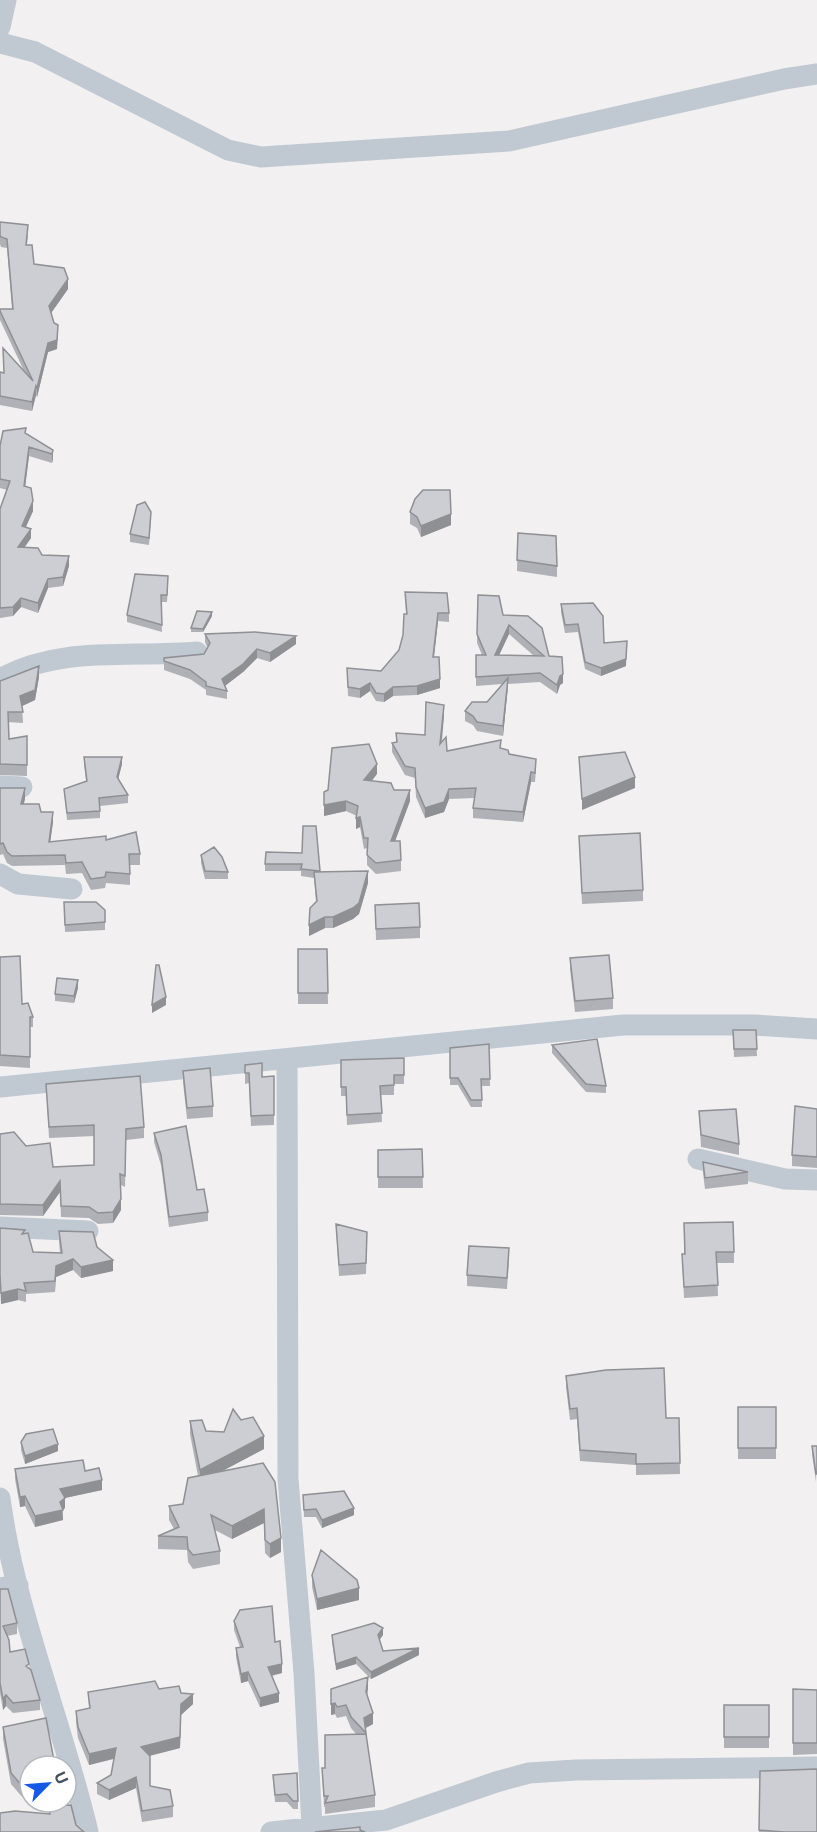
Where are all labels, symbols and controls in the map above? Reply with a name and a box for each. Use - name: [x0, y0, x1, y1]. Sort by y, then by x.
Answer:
- north arrow: [18, 1754, 78, 1814]
- text: U: [49, 1768, 74, 1788]

